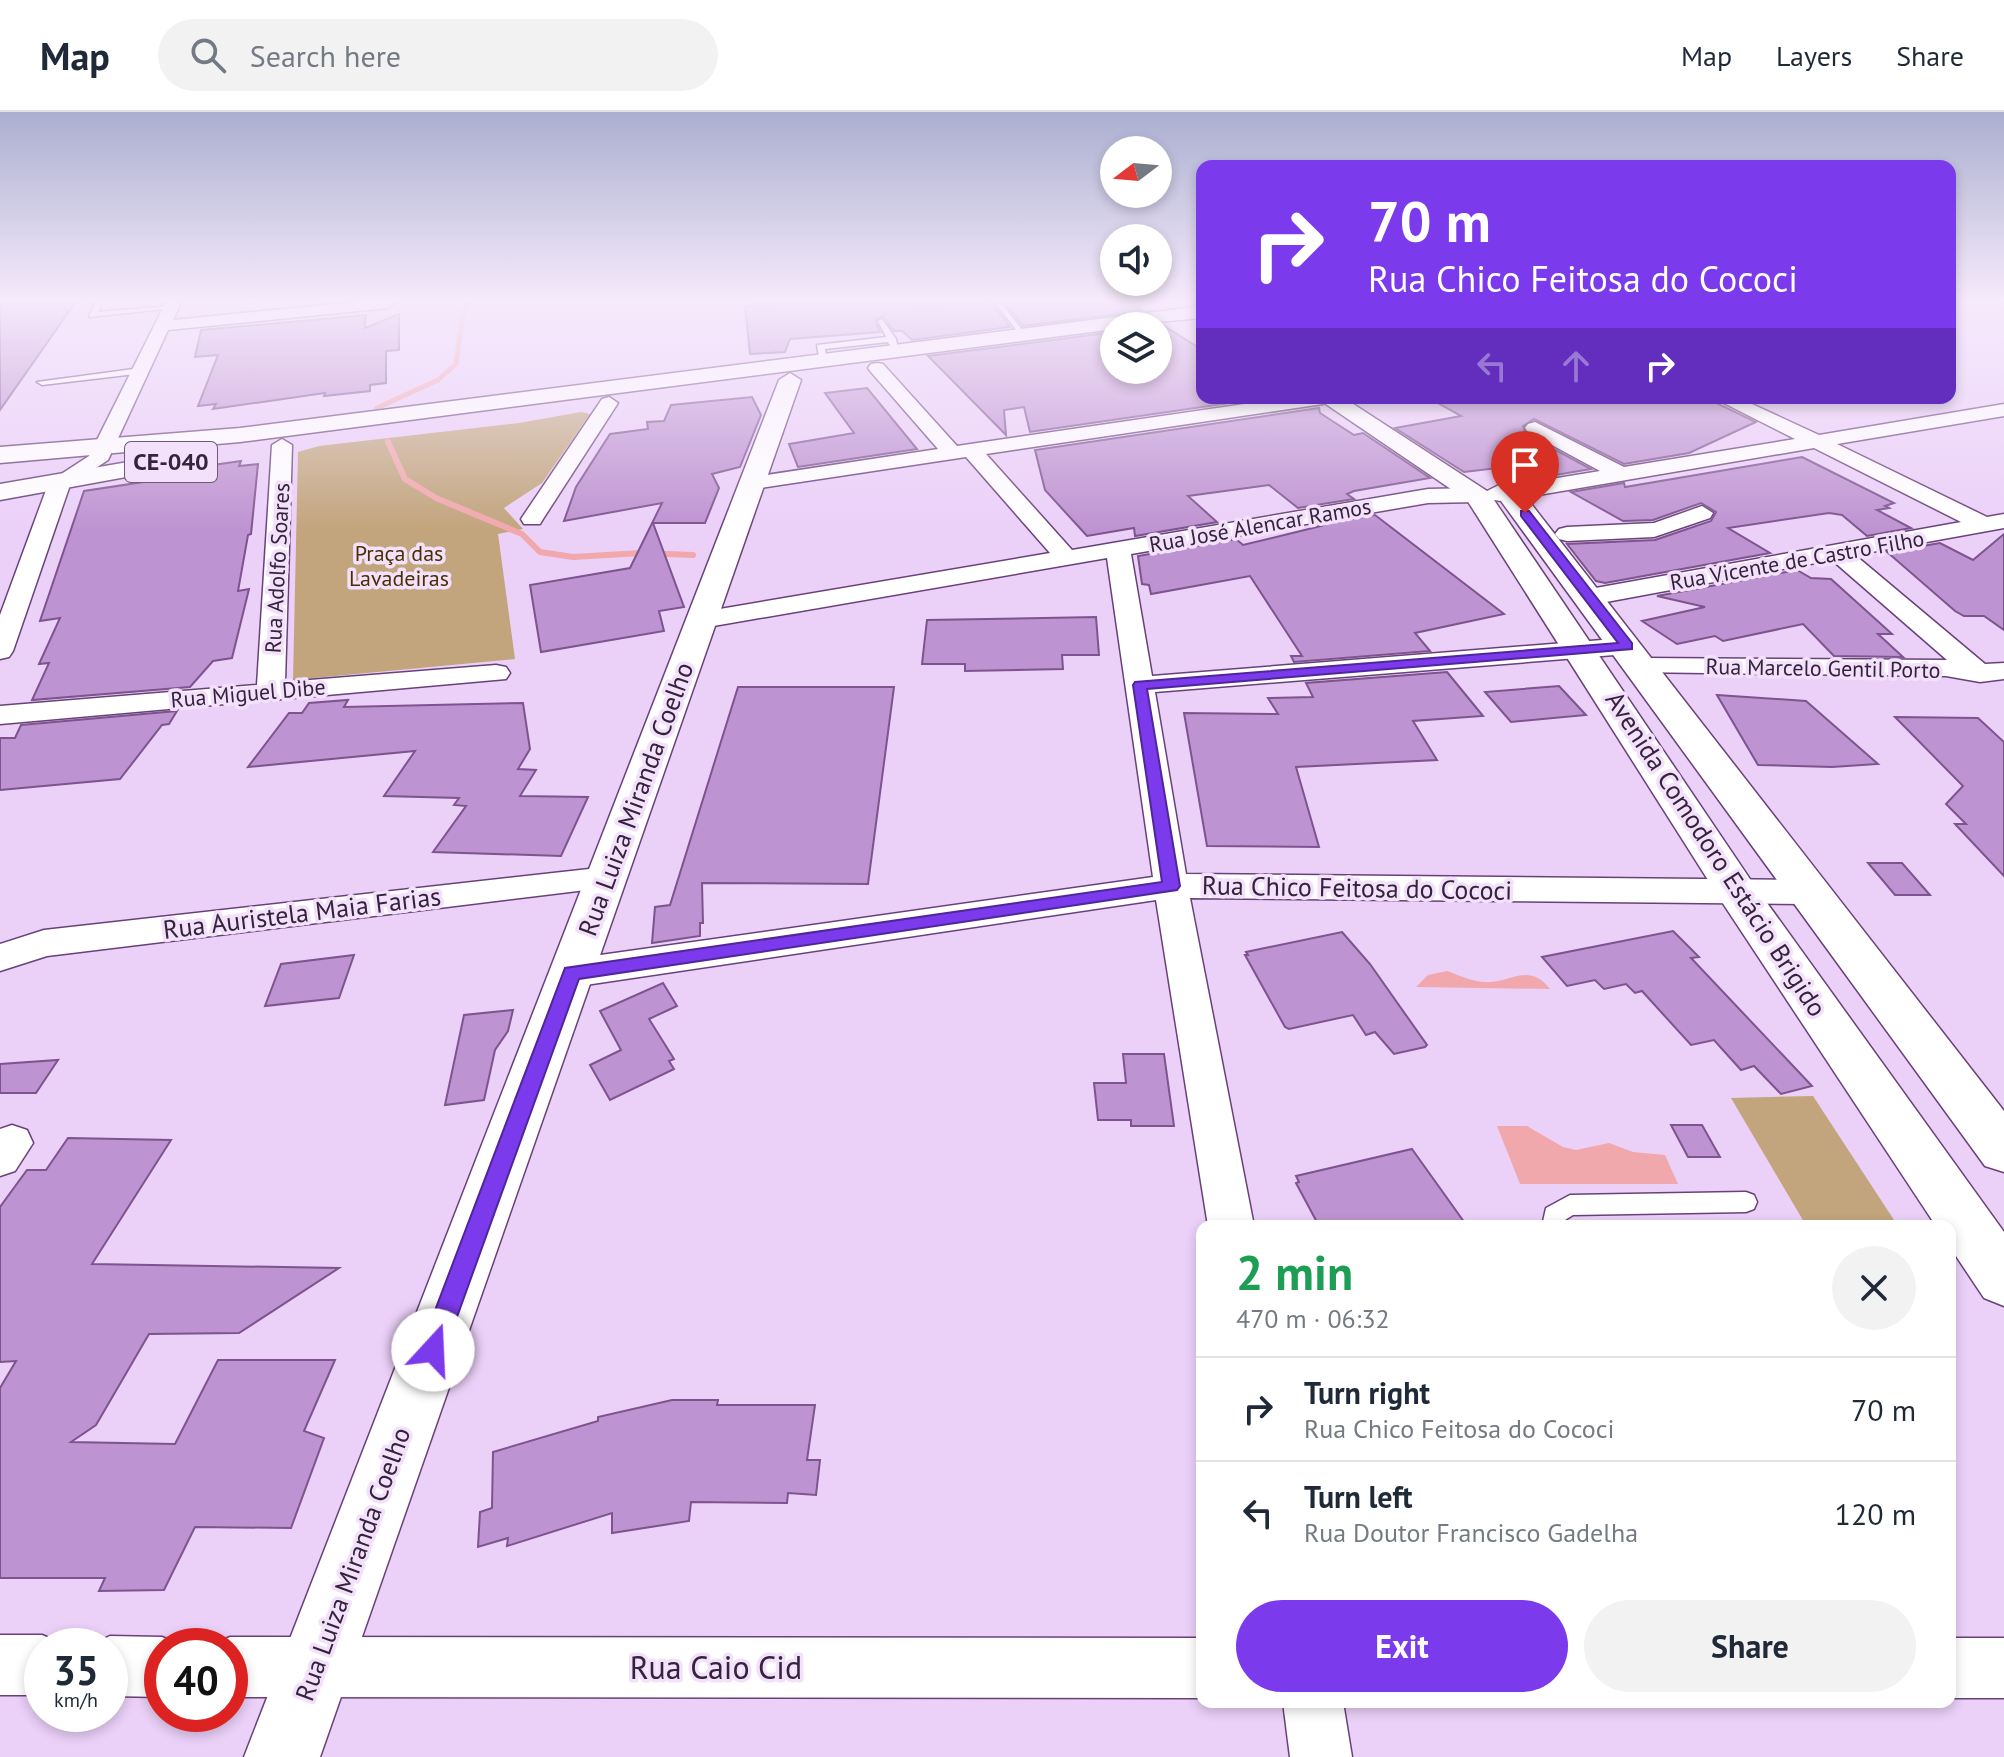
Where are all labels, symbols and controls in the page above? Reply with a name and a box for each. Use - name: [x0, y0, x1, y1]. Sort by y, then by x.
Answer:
- search box: [158, 19, 718, 91]
- text: Map: [40, 31, 110, 80]
- icon: search: [186, 33, 230, 77]
- text: Search here: [250, 36, 401, 75]
- text: Map: [1681, 37, 1732, 74]
- text: Layers: [1776, 37, 1852, 74]
- text: Share: [1896, 37, 1964, 74]
- north arrow: [1100, 136, 1172, 208]
- map controls: [1100, 136, 1172, 384]
- text: 70 m: [1368, 185, 1491, 257]
- icon: right: [1236, 192, 1340, 296]
- button: sound: [1100, 224, 1172, 296]
- text: Rua Chico Feitosa do Cococi: [1368, 255, 1798, 302]
- button: layers: [1100, 312, 1172, 384]
- icon: left: [1470, 344, 1514, 388]
- icon: ahead: [1554, 344, 1598, 388]
- icon: right: [1638, 344, 1682, 388]
- pin: [1491, 431, 1559, 513]
- road number: CE-040: [125, 442, 217, 482]
- icon: arrive: [1503, 443, 1547, 487]
- street label: Rua Adolfo Soares: [259, 482, 295, 654]
- street label: Rua José Alencar Ramos: [1147, 492, 1373, 558]
- street label: Rua Vicente de Castro Filho: [1668, 524, 1926, 596]
- park label: Praça das Lavadeiras: [349, 539, 449, 592]
- street label: Rua Marcelo Gentil Porto: [1705, 652, 1941, 684]
- street label: Rua Luiza Miranda Coelho: [571, 658, 700, 940]
- street label: Rua Miguel Dibe: [169, 672, 327, 714]
- street label: Avenida Comodoro Estácio Brigido: [1599, 685, 1834, 1023]
- street label: Rua Chico Feitosa do Cococi: [1202, 868, 1513, 907]
- street label: Rua Auristela Maia Farias: [161, 879, 443, 946]
- text: 2 min: [1236, 1241, 1353, 1303]
- button: close: [1832, 1246, 1916, 1330]
- text: 470 m · 06:32: [1236, 1302, 1390, 1335]
- position arrow: [391, 1308, 475, 1392]
- text: Turn right: [1304, 1373, 1430, 1412]
- icon: right: [1236, 1387, 1280, 1431]
- text: 70 m: [1851, 1390, 1916, 1429]
- text: Rua Chico Feitosa do Cococi: [1304, 1412, 1614, 1445]
- street label: Rua Luiza Miranda Coelho: [288, 1423, 417, 1705]
- text: Turn left: [1304, 1477, 1412, 1516]
- icon: left: [1236, 1491, 1280, 1535]
- text: 120 m: [1835, 1494, 1916, 1533]
- text: Rua Doutor Francisco Gadelha: [1304, 1516, 1638, 1549]
- button: Exit: [1236, 1600, 1568, 1692]
- button: Share: [1584, 1600, 1916, 1692]
- speed limit sign: 40: [144, 1628, 248, 1732]
- text: 35: [53, 1644, 99, 1696]
- street label: Rua Caio Cid: [630, 1646, 802, 1688]
- text: km/h: [54, 1687, 98, 1713]

